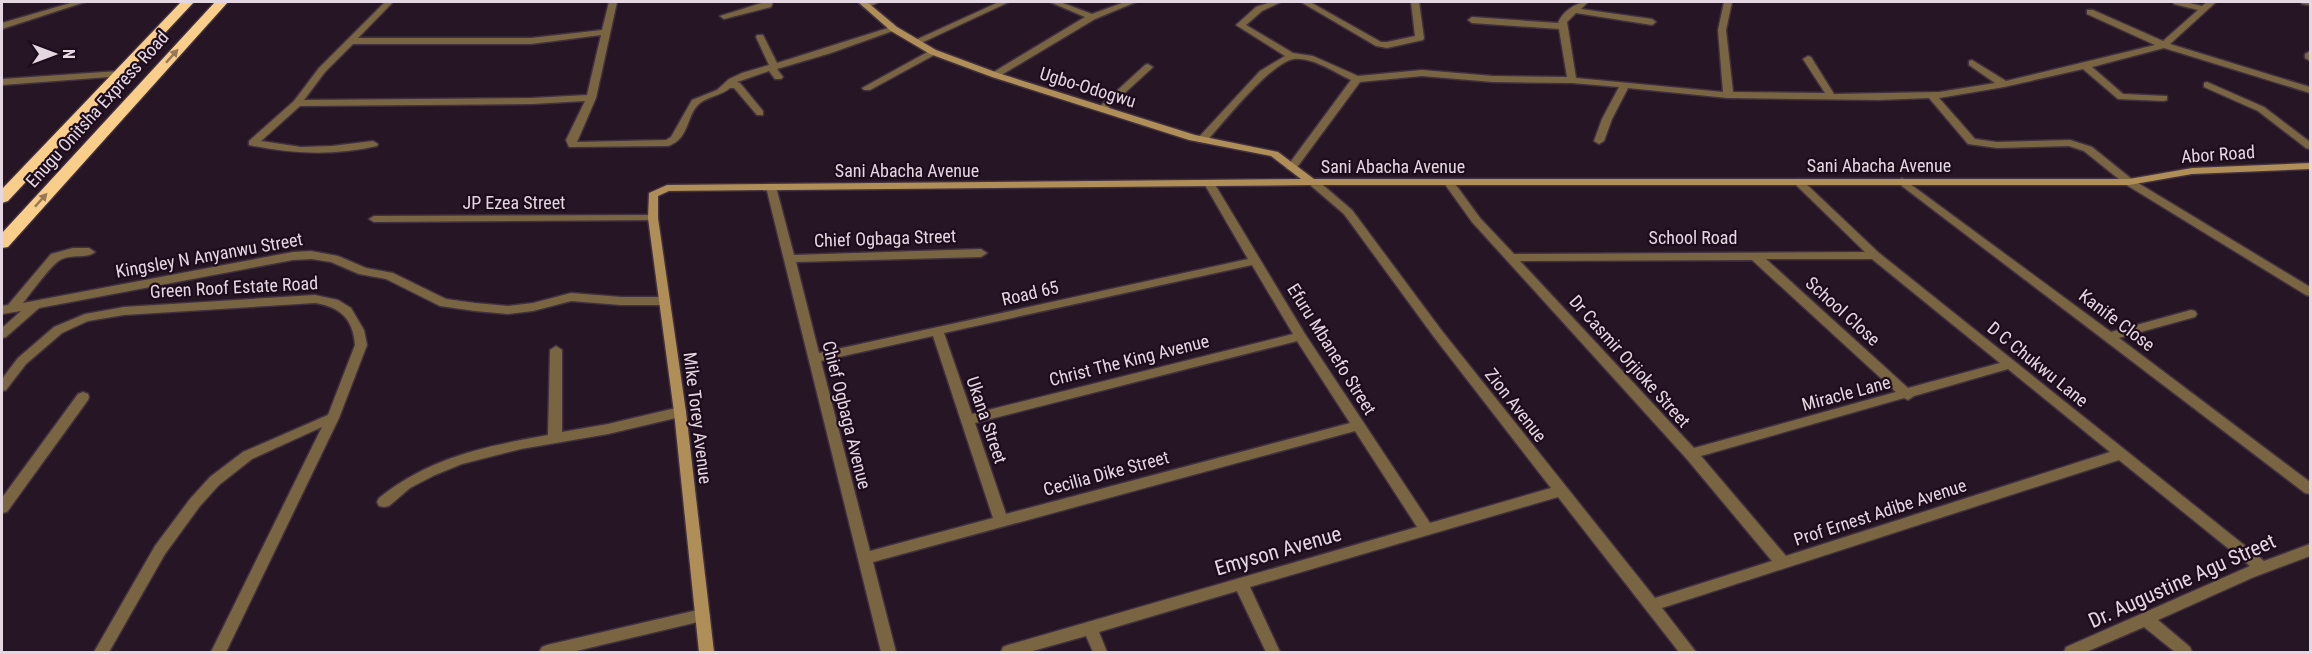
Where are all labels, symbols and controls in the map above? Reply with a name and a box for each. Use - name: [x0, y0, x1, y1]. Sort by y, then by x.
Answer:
- north arrow: [24, 24, 84, 84]
- street label: Enugu Onitsha Express Road: [21, 27, 173, 191]
- text: N: [59, 49, 78, 59]
- one-way arrow: [165, 49, 178, 64]
- street label: Ugbo-Odogwu: [1037, 62, 1139, 112]
- street label: Abor Road: [2180, 141, 2256, 167]
- street label: Sani Abacha Avenue: [1807, 155, 1951, 176]
- street label: Sani Abacha Avenue: [1321, 156, 1465, 177]
- street label: Sani Abacha Avenue: [835, 160, 979, 181]
- street label: JP Ezea Street: [463, 192, 565, 213]
- one-way arrow: [34, 193, 47, 208]
- street label: Chief Ogbaga Street: [814, 225, 956, 251]
- street label: School Road: [1649, 227, 1737, 248]
- street label: Kingsley N Anyanwu Street: [114, 228, 304, 282]
- street label: Green Roof Estate Road: [149, 272, 319, 302]
- street label: School Close: [1802, 272, 1884, 350]
- street label: Road 65: [999, 276, 1061, 310]
- street label: Efuru Mbanefo Street: [1283, 279, 1381, 419]
- street label: Kanife Close: [2075, 285, 2159, 355]
- street label: Dr Casmir Orjioke Street: [1565, 291, 1695, 431]
- street label: D C Chukwu Lane: [1983, 317, 2093, 411]
- street label: Christ The King Avenue: [1047, 330, 1211, 390]
- street label: Chief Ogbaga Avenue: [818, 339, 876, 491]
- street label: Mike Torey Avenue: [680, 351, 716, 485]
- street label: Zion Avenue: [1481, 364, 1551, 446]
- street label: Miracle Lane: [1799, 371, 1893, 415]
- street label: Ukana Street: [962, 374, 1012, 466]
- street label: Cecilia Dike Street: [1041, 446, 1171, 500]
- street label: Prof Ernest Adibe Avenue: [1791, 474, 1969, 550]
- street label: Emyson Avenue: [1212, 521, 1344, 581]
- street label: Dr. Augustine Agu Street: [2085, 529, 2279, 633]

